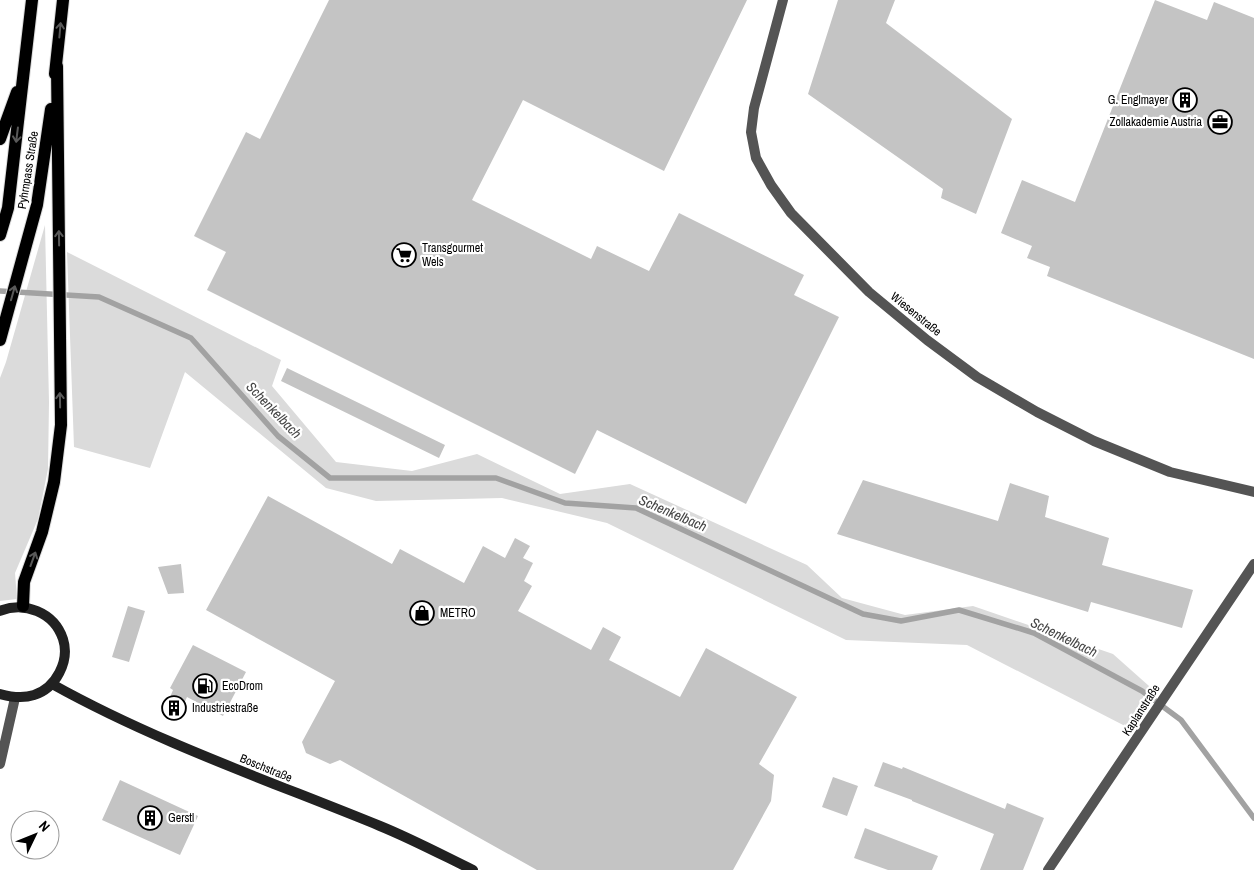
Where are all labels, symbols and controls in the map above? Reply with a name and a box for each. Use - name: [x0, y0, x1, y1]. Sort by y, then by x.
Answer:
- one-way arrow: [55, 23, 65, 39]
- building icon: G. Englmayer: [1172, 87, 1198, 113]
- place label: G. Englmayer: [1108, 92, 1169, 108]
- office icon: Zollakademie Austria: [1207, 109, 1233, 135]
- place label: Zollakademie Austria: [1110, 114, 1203, 130]
- one-way arrow: [12, 127, 22, 143]
- street label: Pyhrnpass Straße: [14, 130, 42, 210]
- one-way arrow: [54, 230, 63, 246]
- place label: Transgourmet Wels: [422, 240, 483, 270]
- supermarket icon: Transgourmet Wels: [391, 242, 417, 268]
- one-way arrow: [9, 286, 18, 302]
- street label: Wiesenstraße: [887, 289, 945, 339]
- water label: Schenkelbach: [242, 378, 306, 442]
- one-way arrow: [55, 392, 65, 408]
- water label: Schenkelbach: [636, 491, 710, 535]
- one-way arrow: [29, 552, 38, 567]
- shop icon: METRO: [409, 600, 435, 626]
- place label: METRO: [440, 605, 476, 621]
- water label: Schenkelbach: [1028, 613, 1100, 661]
- fuel station icon: EcoDrom: [192, 673, 218, 699]
- place label: EcoDrom: [222, 678, 263, 694]
- street label: Kaplanstraße: [1118, 681, 1164, 739]
- building icon: Industriestraße: [161, 695, 187, 721]
- place label: Industriestraße: [192, 700, 258, 716]
- street label: Boschstraße: [237, 750, 295, 786]
- building icon: Gerstl: [137, 805, 163, 831]
- north arrow: [10, 810, 60, 860]
- place label: Gerstl: [168, 810, 194, 826]
- text: N: [35, 817, 54, 835]

